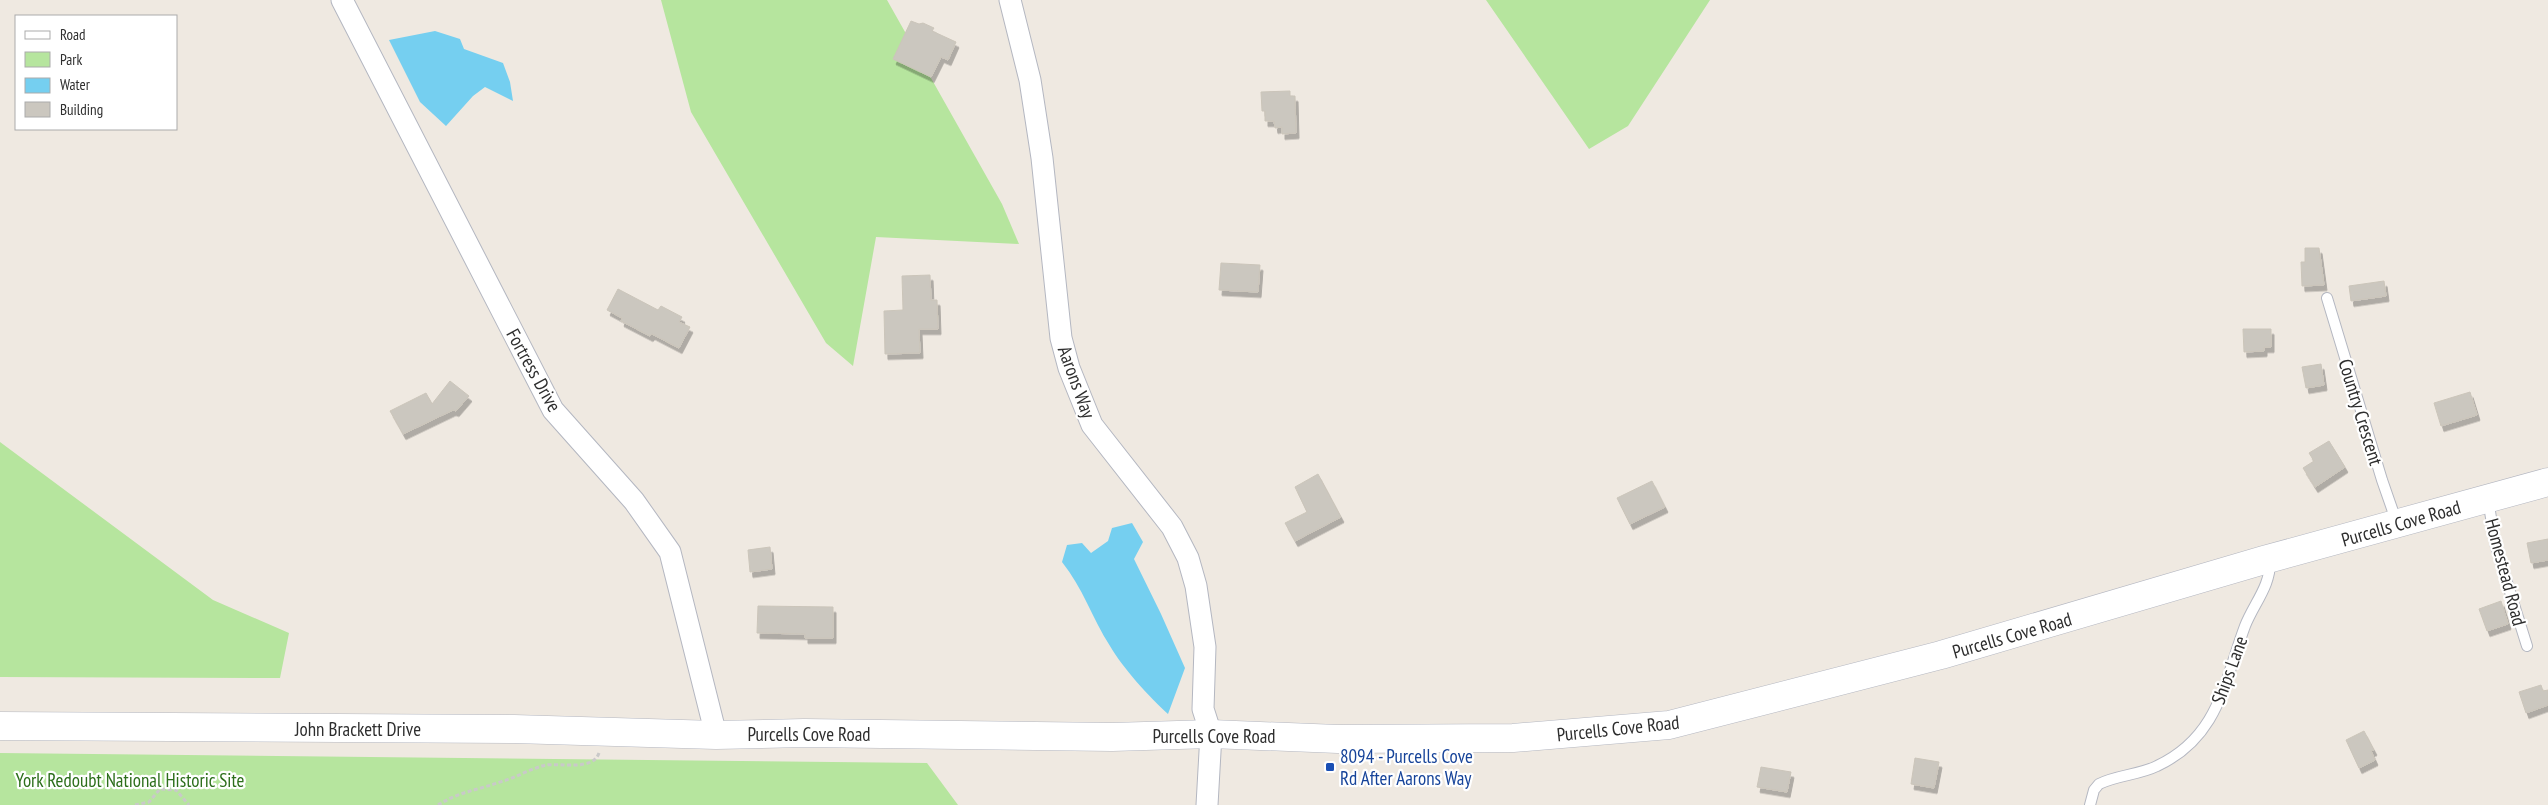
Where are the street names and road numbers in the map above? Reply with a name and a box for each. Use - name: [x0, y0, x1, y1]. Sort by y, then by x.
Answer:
- street label: Fortress Drive: [501, 324, 567, 416]
- street label: Aarons Way: [1053, 342, 1101, 422]
- street label: Country Crescent: [2333, 356, 2389, 469]
- street label: Purcells Cove Road: [2339, 495, 2463, 551]
- street label: Homestead Road: [2480, 516, 2532, 628]
- street label: Purcells Cove Road: [1950, 607, 2074, 663]
- street label: Ships Lane: [2206, 633, 2252, 707]
- street label: Purcells Cove Road: [1556, 710, 1680, 746]
- street label: John Brackett Drive: [294, 717, 421, 741]
- street label: Purcells Cove Road: [748, 722, 870, 746]
- street label: Purcells Cove Road: [1153, 724, 1275, 748]

